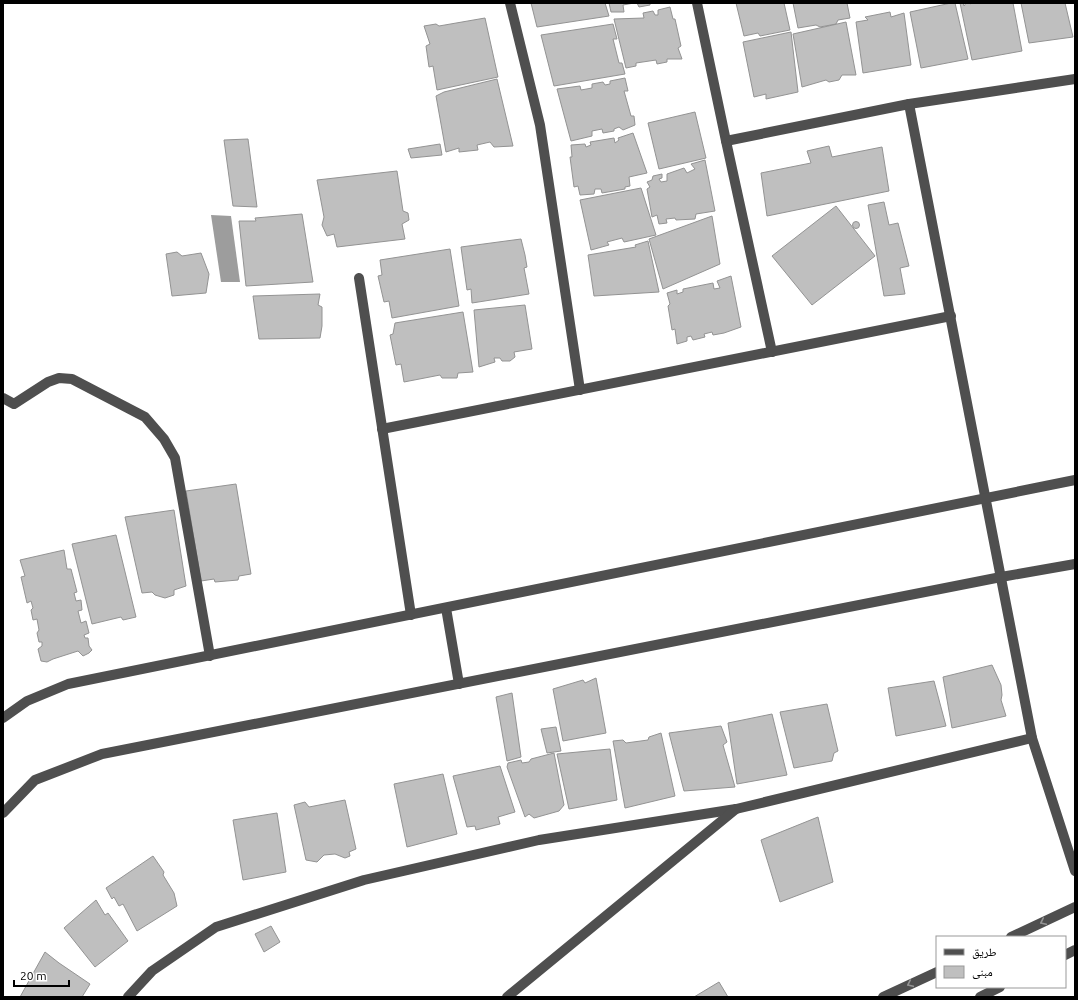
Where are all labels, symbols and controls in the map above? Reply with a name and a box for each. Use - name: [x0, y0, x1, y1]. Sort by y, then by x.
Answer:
- one-way arrow: [1039, 917, 1047, 925]
- legend: [936, 936, 1066, 988]
- text: طريق: [972, 945, 997, 959]
- scale bar: [14, 962, 69, 988]
- text: مبنى: [972, 965, 993, 979]
- text: 20 m: [20, 969, 47, 982]
- one-way arrow: [907, 979, 915, 987]

